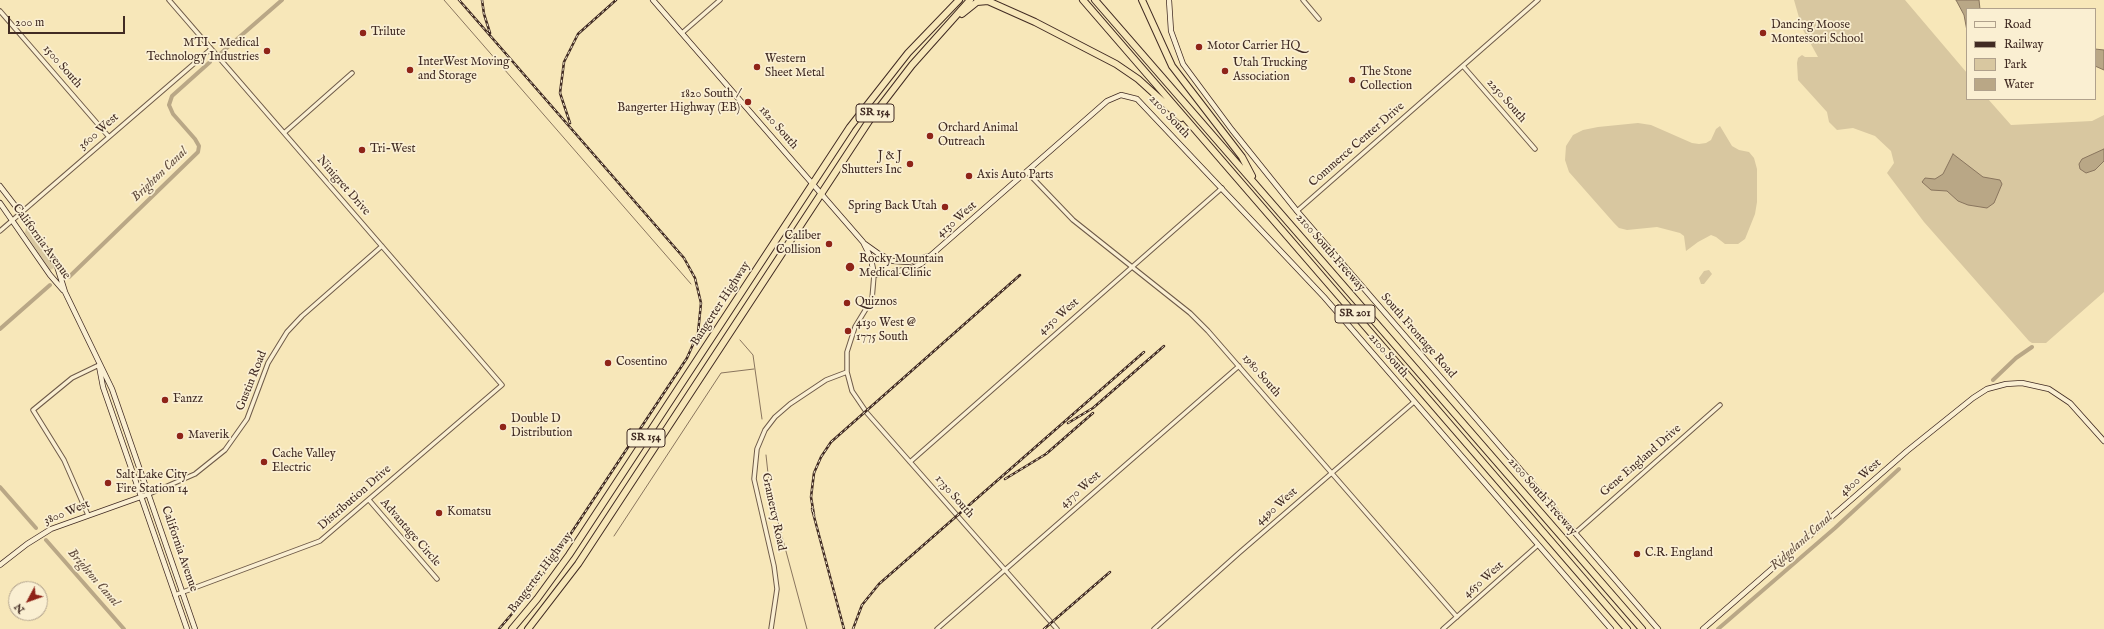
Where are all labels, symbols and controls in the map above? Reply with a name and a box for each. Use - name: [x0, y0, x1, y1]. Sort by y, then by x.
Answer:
- scale bar: [10, 8, 127, 34]
- legend: [1966, 8, 2096, 100]
- text: 200 m: [15, 15, 44, 30]
- text: Road: [2004, 17, 2031, 32]
- place label: Dancing Moose Montessori School: [1771, 19, 1863, 47]
- place label: Trilute: [371, 26, 406, 40]
- marker: Trilute: [358, 28, 368, 38]
- marker: Dancing Moose Montessori School: [1758, 28, 1768, 38]
- place label: MTI - Medical Technology Industries: [147, 37, 259, 65]
- text: Railway: [2004, 37, 2043, 52]
- place label: Motor Carrier HQ: [1207, 40, 1300, 54]
- street label: 1500 South: [39, 42, 85, 92]
- marker: Motor Carrier HQ: [1194, 42, 1204, 52]
- marker: MTI - Medical Technology Industries: [262, 46, 272, 56]
- place label: Western Sheet Metal: [765, 53, 825, 81]
- place label: InterWest Moving and Storage: [418, 56, 510, 84]
- place label: Utah Trucking Association: [1233, 57, 1307, 85]
- text: Park: [2004, 57, 2027, 72]
- marker: Western Sheet Metal: [752, 62, 762, 72]
- marker: InterWest Moving and Storage: [405, 65, 415, 75]
- marker: Utah Trucking Association: [1220, 66, 1230, 76]
- place label: The Stone Collection: [1360, 66, 1412, 94]
- marker: The Stone Collection: [1347, 75, 1357, 85]
- street label: 2250 South: [1483, 76, 1529, 126]
- text: Water: [2004, 77, 2034, 92]
- place label: 1820 South / Bangerter Highway (EB): [617, 88, 740, 116]
- street label: 2100 South: [1145, 92, 1193, 142]
- marker: 1820 South / Bangerter Highway (EB): [743, 97, 753, 107]
- street label: Commerce Center Drive: [1306, 100, 1408, 190]
- street label: 1820 South: [755, 103, 801, 153]
- road number: SR 154: [856, 104, 894, 122]
- street label: 3600 West: [76, 111, 122, 153]
- place label: Orchard Animal Outreach: [938, 122, 1018, 150]
- marker: Orchard Animal Outreach: [925, 131, 935, 141]
- place label: Tri-West: [370, 143, 416, 157]
- water label: Brighton Canal: [129, 145, 191, 205]
- marker: Tri-West: [357, 145, 367, 155]
- place label: J & J Shutters Inc: [842, 150, 902, 178]
- street label: Ninigret Drive: [313, 153, 373, 219]
- marker: J & J Shutters Inc: [905, 159, 915, 169]
- place label: Axis Auto Parts: [977, 169, 1053, 183]
- marker: Axis Auto Parts: [964, 171, 974, 181]
- street label: 4130 West: [934, 199, 980, 241]
- place label: Spring Back Utah: [848, 200, 937, 214]
- street label: California Avenue: [9, 202, 73, 282]
- marker: Spring Back Utah: [940, 202, 950, 212]
- street label: 2100 South Freeway: [1292, 211, 1368, 295]
- place label: Caliber Collision: [776, 230, 821, 258]
- marker: Caliber Collision: [824, 239, 834, 249]
- place label: Rocky Mountain Medical Clinic: [859, 253, 944, 281]
- street label: Bangerter Highway: [688, 259, 754, 349]
- marker: Rocky Mountain Medical Clinic: [844, 261, 856, 273]
- street label: South Frontage Road: [1377, 291, 1459, 381]
- street label: 4250 West: [1036, 295, 1082, 339]
- place label: Quiznos: [855, 296, 897, 310]
- marker: Quiznos: [842, 298, 852, 308]
- road number: SR 201: [1335, 305, 1375, 323]
- place label: 4130 West @ 1775 South: [856, 317, 916, 345]
- marker: 4130 West @ 1775 South: [843, 326, 853, 336]
- street label: 2100 South: [1365, 331, 1411, 381]
- street label: Gustin Road: [233, 349, 271, 413]
- street label: 1980 South: [1238, 352, 1284, 400]
- place label: Cosentino: [616, 356, 667, 370]
- marker: Cosentino: [603, 358, 613, 368]
- place label: Fanzz: [173, 393, 203, 407]
- marker: Fanzz: [160, 395, 170, 405]
- place label: Double D Distribution: [511, 413, 572, 441]
- marker: Double D Distribution: [498, 422, 508, 432]
- street label: Gene England Drive: [1598, 422, 1684, 500]
- place label: Maverik: [188, 429, 229, 443]
- road number: SR 154: [627, 429, 665, 447]
- marker: Maverik: [175, 431, 185, 441]
- place label: Cache Valley Electric: [272, 448, 336, 476]
- street label: 2100 South Freeway: [1504, 455, 1580, 539]
- street label: 4800 West: [1838, 456, 1884, 500]
- marker: Cache Valley Electric: [259, 457, 269, 467]
- street label: Distribution Drive: [316, 462, 394, 534]
- street label: 4370 West: [1058, 468, 1104, 512]
- place label: Salt Lake City Fire Station 14: [116, 469, 188, 497]
- street label: Gramercy Road: [758, 472, 788, 552]
- street label: 1730 South: [931, 473, 977, 521]
- marker: Salt Lake City Fire Station 14: [103, 478, 113, 488]
- street label: 4490 West: [1253, 485, 1301, 529]
- street label: Advantage Circle: [377, 496, 443, 570]
- street label: 3800 West: [42, 497, 92, 529]
- street label: California Avenue: [158, 504, 200, 594]
- place label: Komatsu: [447, 506, 491, 520]
- marker: Komatsu: [434, 508, 444, 518]
- water label: Ridgeland Canal: [1768, 510, 1836, 574]
- street label: Bangerter Highway: [506, 530, 576, 616]
- water label: Brighton Canal: [64, 546, 122, 610]
- place label: C.R. England: [1645, 547, 1713, 561]
- marker: C.R. England: [1632, 549, 1642, 559]
- street label: 4650 West: [1461, 559, 1507, 601]
- north arrow: [8, 581, 48, 621]
- text: N: [11, 600, 28, 616]

